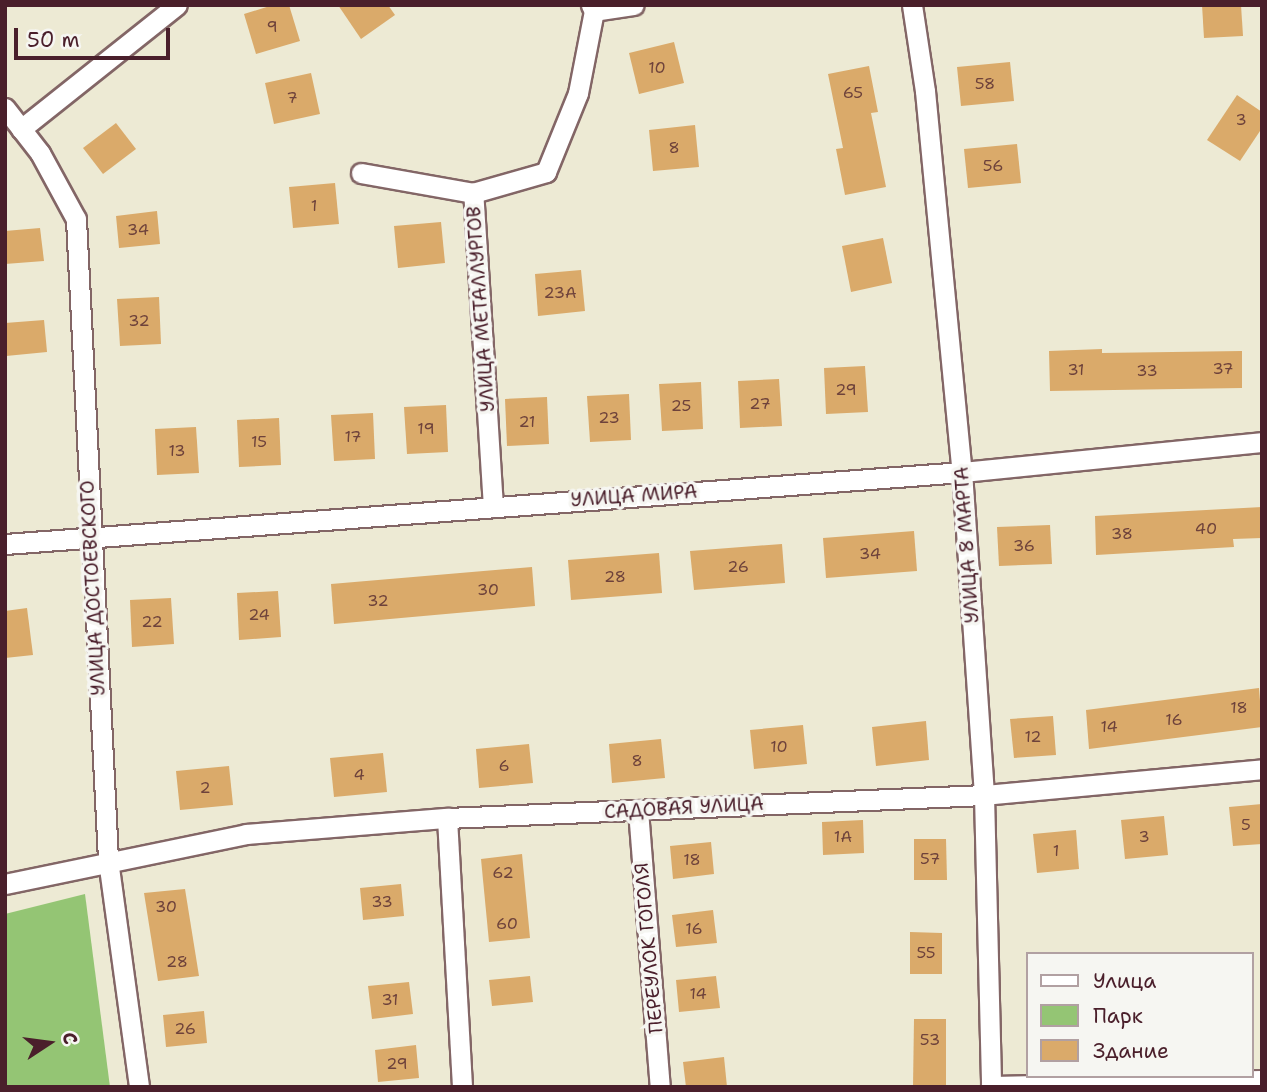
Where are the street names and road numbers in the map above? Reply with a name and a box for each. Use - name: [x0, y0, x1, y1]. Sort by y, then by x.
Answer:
- street label: УЛИЦА МЕТАЛЛУРГОВ: [462, 205, 500, 413]
- street label: УЛИЦА 8 МАРТА: [950, 466, 984, 624]
- street label: УЛИЦА ДОСТОЕВСКОГО: [76, 480, 110, 696]
- street label: УЛИЦА МИРА: [570, 480, 698, 512]
- street label: САДОВАЯ УЛИЦА: [604, 792, 764, 824]
- street label: ПЕРЕУЛОК ГОГОЛЯ: [630, 862, 668, 1034]

